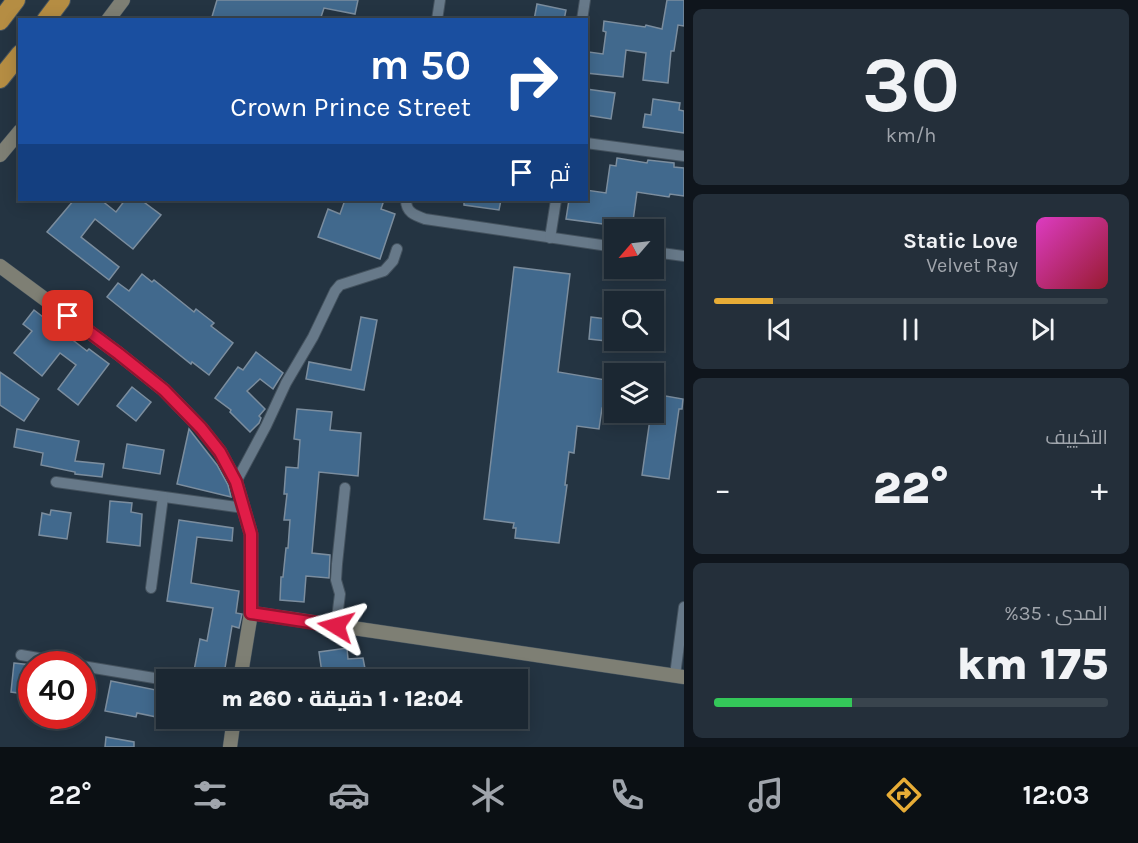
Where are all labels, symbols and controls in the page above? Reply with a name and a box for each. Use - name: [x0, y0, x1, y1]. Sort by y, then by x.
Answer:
- text: 30: [862, 39, 960, 131]
- text: 50 m: [369, 40, 471, 90]
- icon: right: [492, 42, 570, 120]
- text: Crown Prince Street: [230, 91, 471, 123]
- text: km/h: [886, 124, 936, 147]
- icon: arrive: [505, 156, 538, 189]
- text: ثم: [550, 161, 570, 187]
- north arrow: [604, 219, 664, 279]
- map controls: [604, 219, 664, 423]
- text: Static Love: [903, 228, 1018, 254]
- text: Velvet Ray: [926, 254, 1018, 277]
- pin: [42, 290, 93, 341]
- button: search: [604, 291, 664, 351]
- icon: arrive: [51, 299, 84, 332]
- icon: previous: [763, 313, 796, 346]
- icon: pause: [894, 313, 927, 346]
- icon: next: [1026, 313, 1059, 346]
- button: layers: [604, 363, 664, 423]
- text: التكييف: [1045, 426, 1108, 449]
- text: 22°: [873, 462, 949, 514]
- text: −: [714, 470, 731, 508]
- text: +: [1091, 470, 1108, 508]
- position arrow: [304, 594, 368, 658]
- text: المدى · 35%: [1004, 602, 1108, 625]
- text: 175 km: [957, 638, 1108, 690]
- speed limit sign: 40: [18, 651, 96, 729]
- text: 12:04 · 1 دقيقة · 260 m: [221, 686, 463, 712]
- icon: filters: [189, 774, 231, 816]
- icon: car: [328, 774, 370, 816]
- icon: climate: [467, 774, 509, 816]
- icon: phone: [606, 774, 648, 816]
- icon: music: [745, 774, 787, 816]
- icon: directions: [883, 774, 925, 816]
- text: 22°: [49, 779, 92, 811]
- text: 12:03: [1022, 779, 1090, 811]

